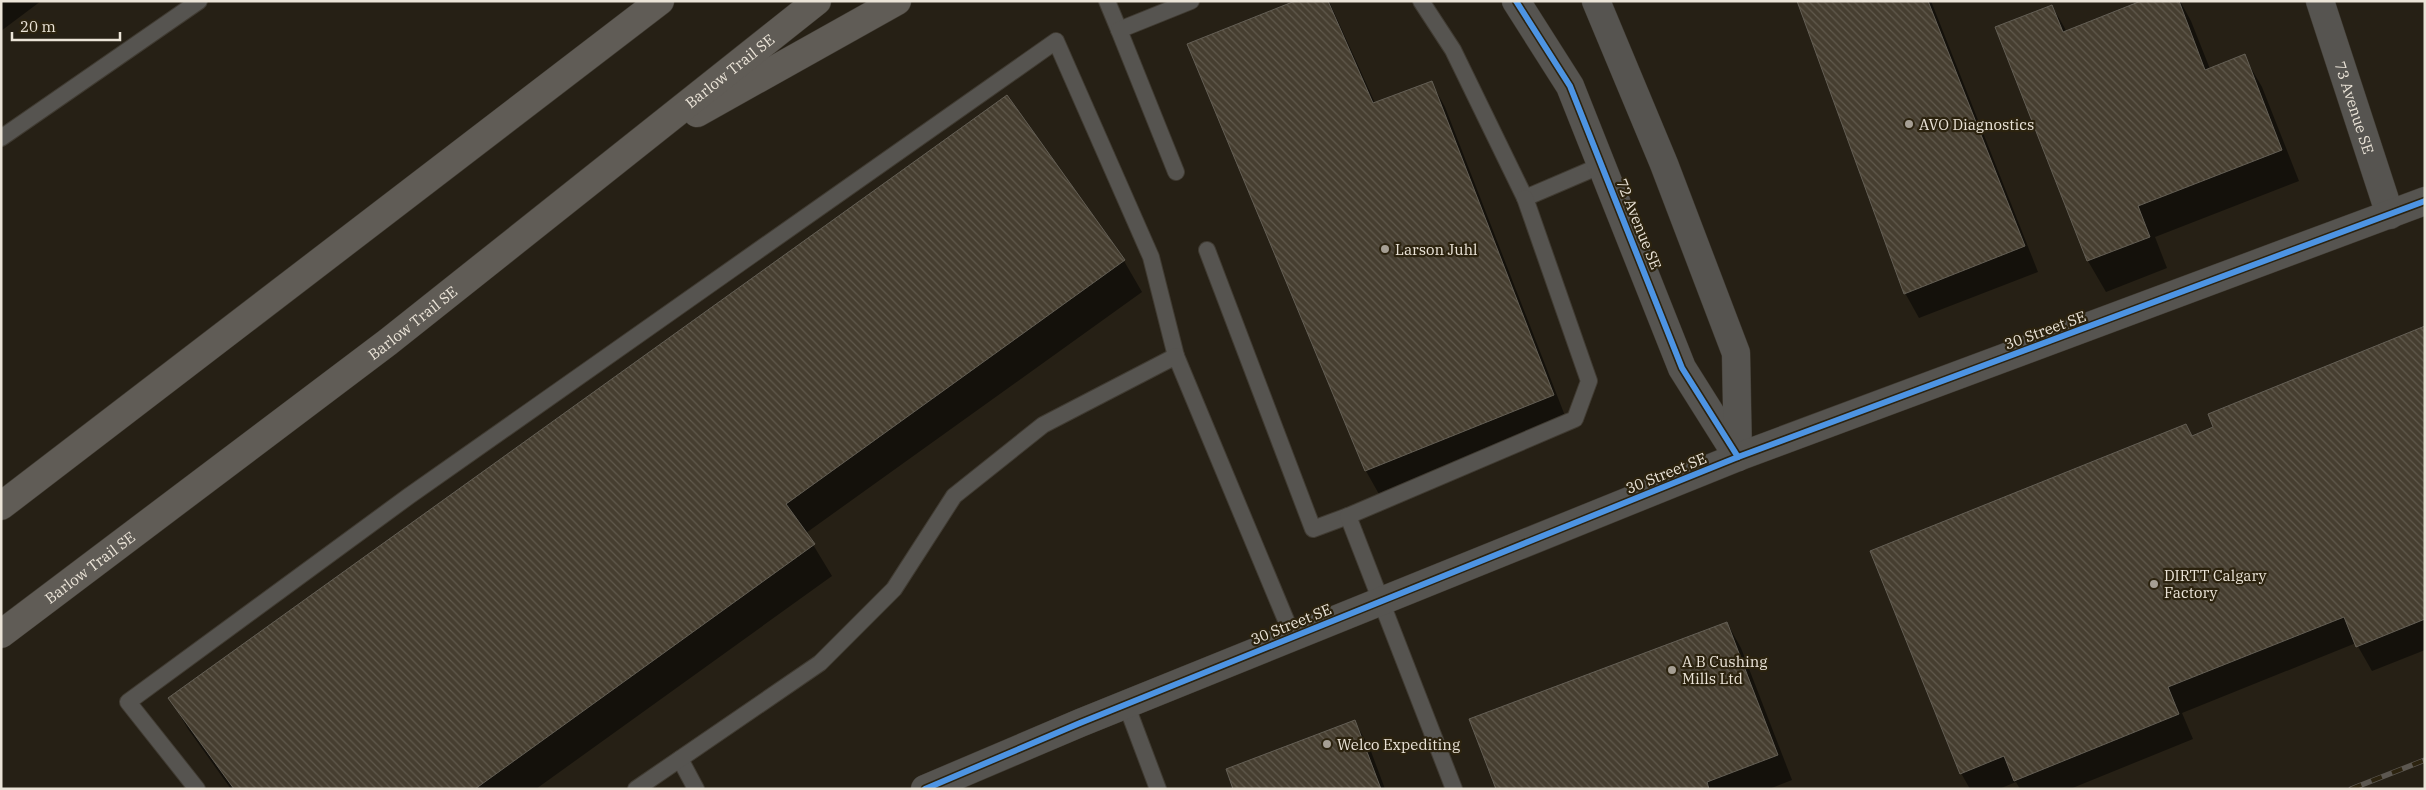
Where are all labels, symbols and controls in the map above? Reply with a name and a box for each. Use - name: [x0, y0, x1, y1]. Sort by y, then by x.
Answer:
- scale bar: [12, 10, 120, 42]
- text: 20 m: [20, 17, 56, 36]
- street label: Barlow Trail SE: [681, 29, 778, 112]
- street label: 73 Avenue SE: [2331, 59, 2379, 156]
- place label: AVO Diagnostics: [1919, 115, 2034, 134]
- marker: AVO Diagnostics: [1903, 118, 1915, 130]
- street label: 72 Avenue SE: [1612, 176, 1666, 272]
- place label: Larson Juhl: [1395, 240, 1478, 259]
- marker: Larson Juhl: [1379, 243, 1391, 255]
- street label: Barlow Trail SE: [364, 281, 461, 363]
- street label: 30 Street SE: [2002, 306, 2088, 354]
- street label: 30 Street SE: [1623, 448, 1709, 498]
- street label: Barlow Trail SE: [41, 527, 139, 607]
- place label: DIRTT Calgary Factory: [2164, 566, 2267, 602]
- marker: DIRTT Calgary Factory: [2148, 578, 2160, 590]
- street label: 30 Street SE: [1248, 599, 1334, 649]
- place label: A B Cushing Mills Ltd: [1682, 652, 1767, 688]
- marker: A B Cushing Mills Ltd: [1666, 664, 1678, 676]
- place label: Welco Expediting: [1337, 735, 1460, 754]
- marker: Welco Expediting: [1321, 738, 1333, 750]

